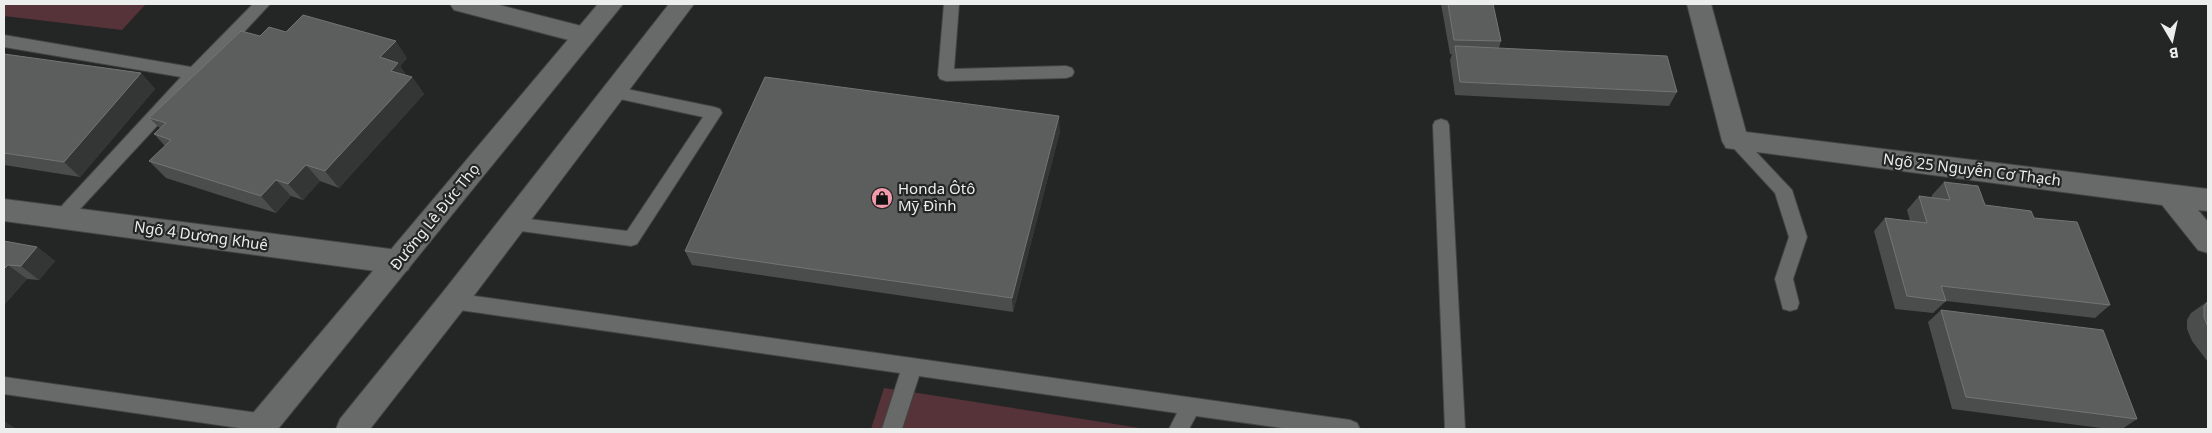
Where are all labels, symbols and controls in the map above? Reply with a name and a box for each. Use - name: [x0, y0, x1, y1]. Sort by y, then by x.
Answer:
- north arrow: [2147, 15, 2197, 65]
- text: B: [2168, 43, 2180, 63]
- street label: Ngõ 25 Nguyễn Cơ Thạch: [1882, 148, 2062, 190]
- street label: Đường Lê Đức Thọ: [385, 159, 483, 274]
- place label: Honda Ôtô Mỹ Đình: [898, 178, 975, 215]
- shop icon: Honda Ôtô Mỹ Đình: [870, 186, 894, 210]
- street label: Ngõ 4 Dương Khuê: [133, 216, 269, 254]

